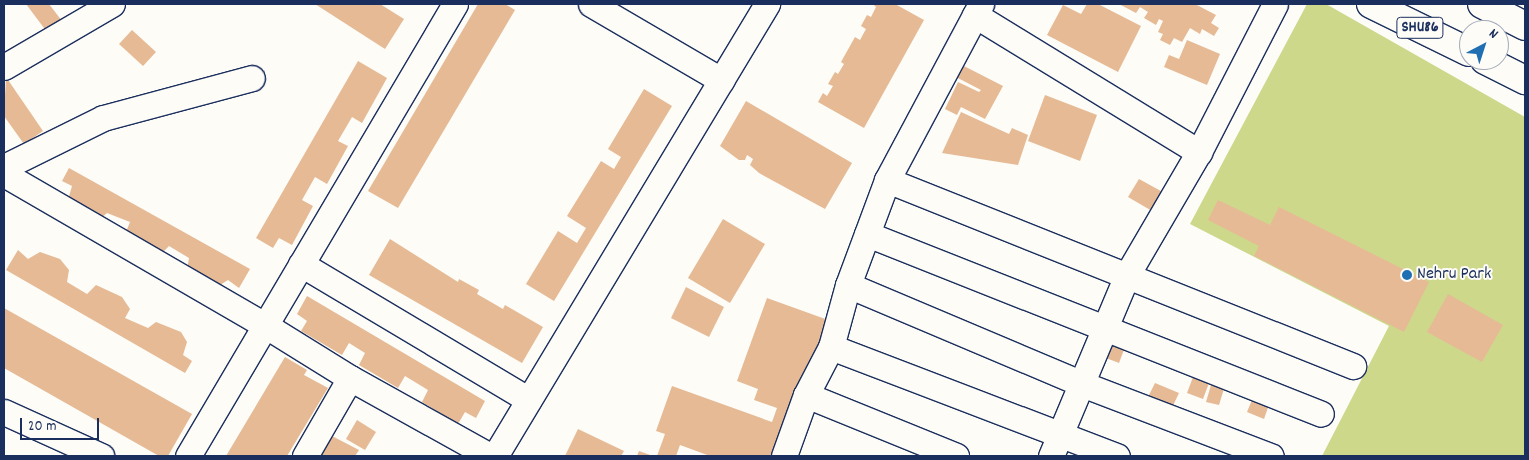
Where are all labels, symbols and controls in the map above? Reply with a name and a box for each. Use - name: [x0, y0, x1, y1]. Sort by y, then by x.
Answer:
- road number: SHU86: [1396, 14, 1444, 42]
- north arrow: [1459, 20, 1509, 70]
- text: N: [1484, 24, 1502, 44]
- place label: Nehru Park: [1417, 264, 1491, 286]
- marker: Nehru Park: [1401, 269, 1413, 281]
- scale bar: [22, 408, 101, 440]
- text: 20 m: [28, 416, 56, 438]

